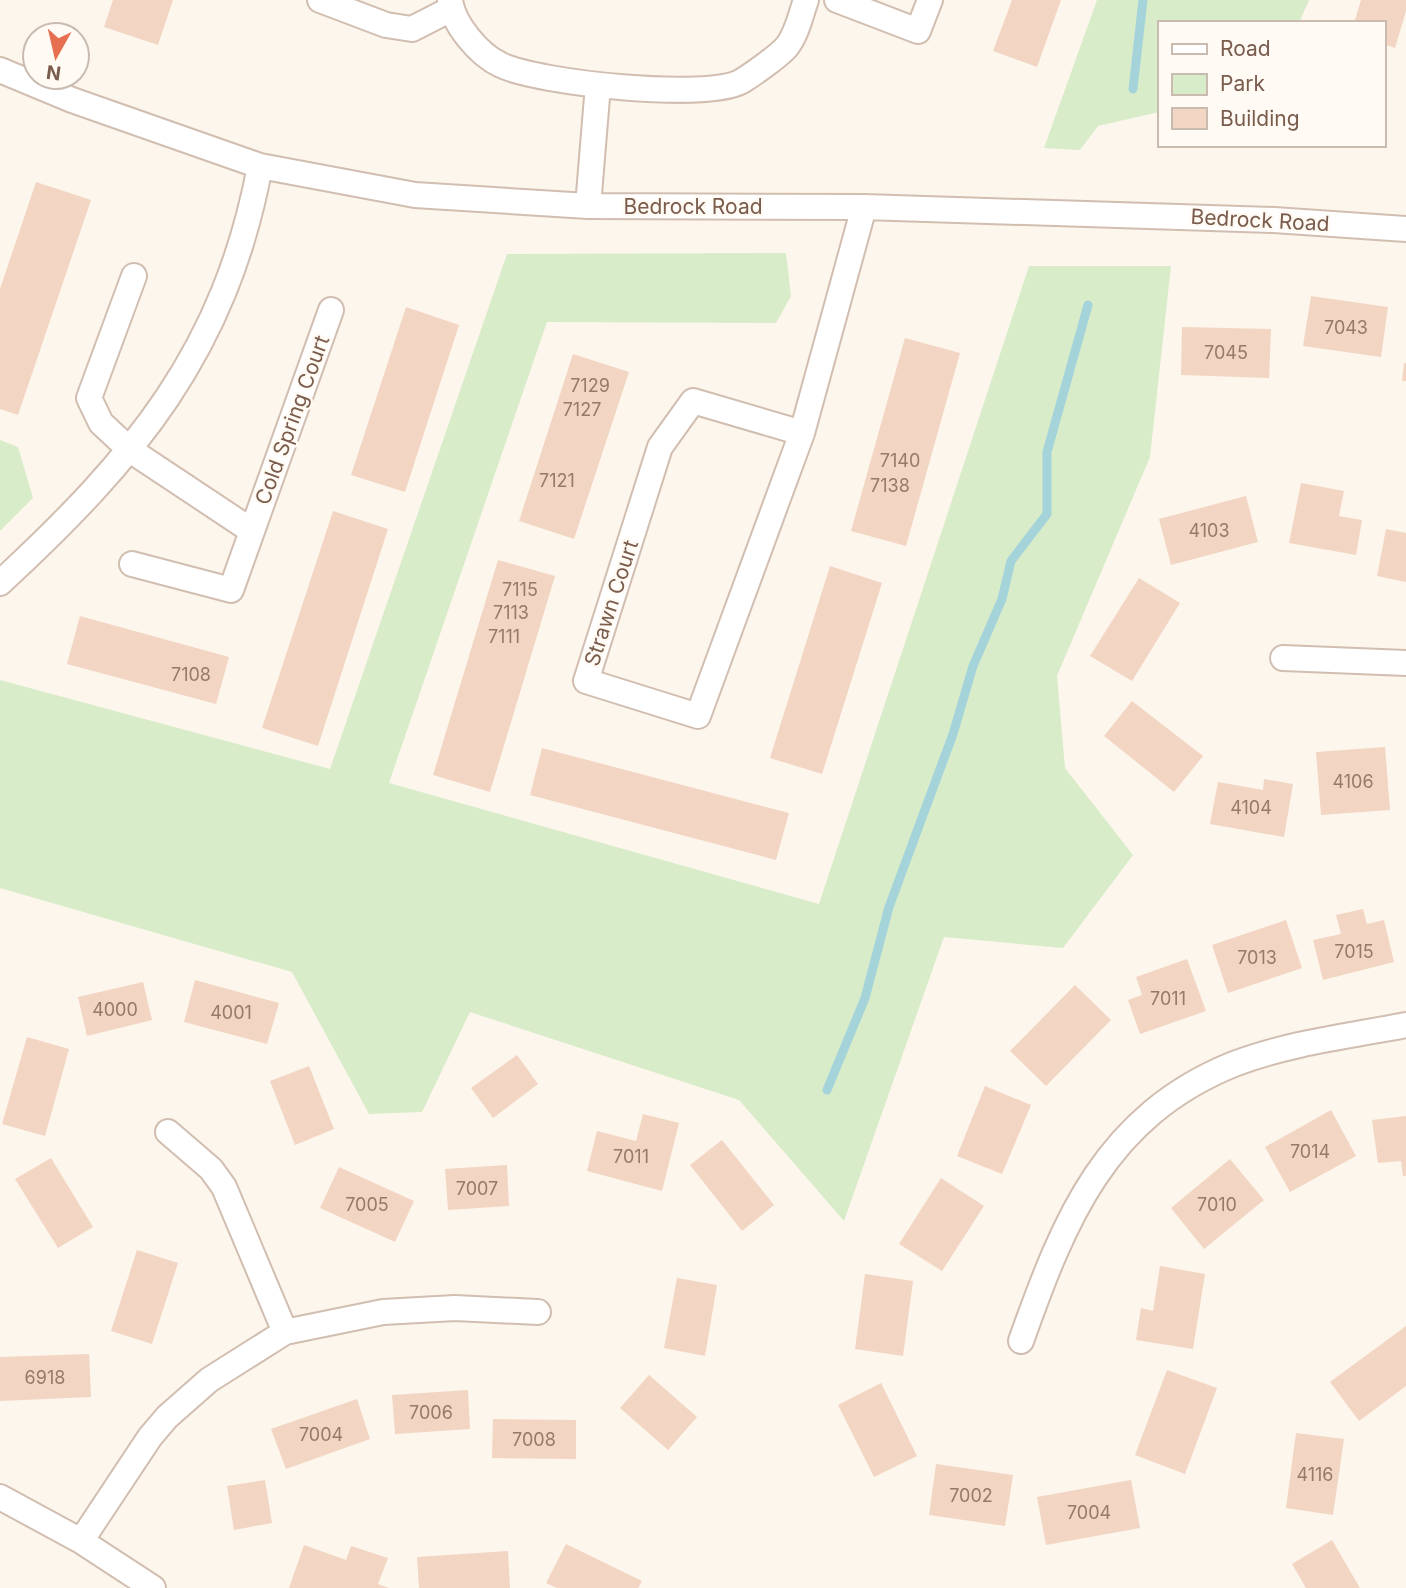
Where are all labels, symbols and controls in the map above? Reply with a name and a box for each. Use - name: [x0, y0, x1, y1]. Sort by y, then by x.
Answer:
- north arrow: [21, 21, 91, 91]
- legend: [1158, 21, 1385, 147]
- text: Road: [1220, 36, 1271, 61]
- text: N: [45, 60, 62, 85]
- text: Park: [1220, 71, 1265, 96]
- text: Building: [1220, 106, 1300, 131]
- street label: Bedrock Road: [623, 194, 763, 219]
- street label: Bedrock Road: [1190, 204, 1330, 236]
- house number: 7043: [1324, 317, 1368, 338]
- street label: Cold Spring Court: [250, 332, 334, 508]
- house number: 7045: [1204, 342, 1248, 363]
- house number: 7129: [570, 375, 610, 396]
- house number: 7127: [563, 399, 601, 420]
- house number: 7140: [880, 450, 920, 471]
- house number: 7121: [539, 470, 575, 491]
- house number: 7138: [870, 475, 910, 496]
- house number: 4103: [1188, 520, 1230, 541]
- street label: Strawn Court: [579, 537, 643, 669]
- house number: 7115: [502, 579, 538, 600]
- house number: 7113: [493, 602, 529, 623]
- house number: 7111: [488, 626, 520, 647]
- house number: 7108: [171, 664, 211, 685]
- house number: 4106: [1332, 771, 1374, 792]
- house number: 4104: [1230, 797, 1272, 818]
- house number: 7015: [1334, 941, 1374, 962]
- house number: 7013: [1237, 947, 1277, 968]
- house number: 7011: [1150, 988, 1186, 1009]
- house number: 4000: [92, 999, 138, 1020]
- house number: 4001: [210, 1002, 252, 1023]
- house number: 7014: [1290, 1141, 1330, 1162]
- house number: 7011: [613, 1146, 649, 1167]
- house number: 7007: [456, 1178, 498, 1199]
- house number: 7005: [345, 1194, 389, 1215]
- house number: 7010: [1197, 1194, 1237, 1215]
- house number: 6918: [25, 1367, 65, 1388]
- house number: 7006: [409, 1402, 453, 1423]
- house number: 7004: [299, 1424, 343, 1445]
- house number: 7008: [512, 1429, 556, 1450]
- house number: 4116: [1296, 1464, 1334, 1485]
- house number: 7002: [949, 1485, 993, 1506]
- house number: 7004: [1067, 1502, 1111, 1523]

